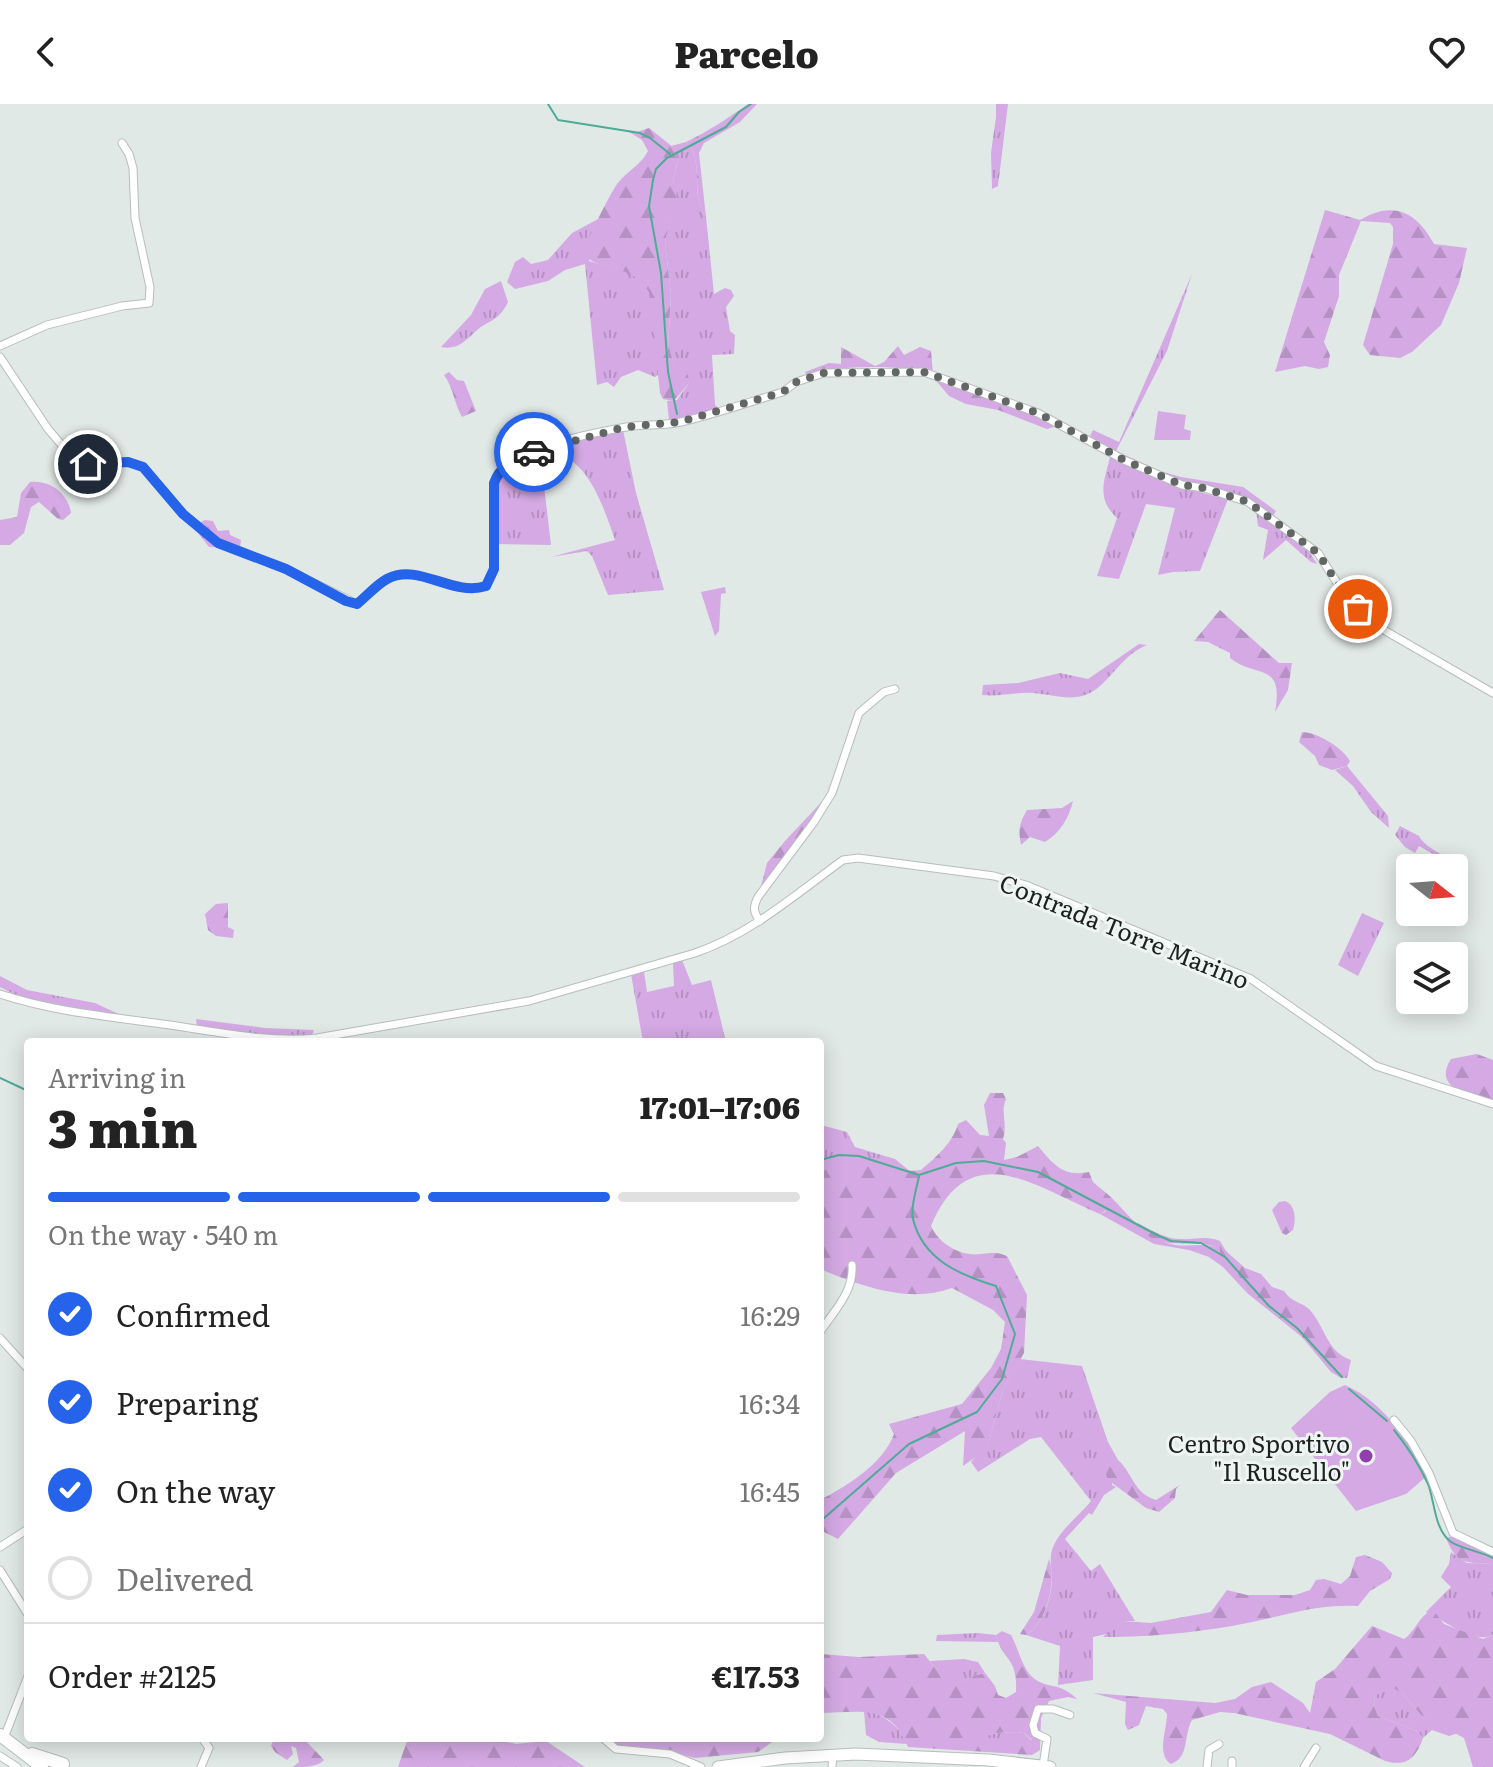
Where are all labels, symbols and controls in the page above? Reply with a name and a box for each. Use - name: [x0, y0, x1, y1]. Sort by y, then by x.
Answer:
- text: Parcelo: [674, 26, 819, 79]
- icon: back: [24, 30, 68, 74]
- icon: heart: [1425, 30, 1469, 74]
- courier: [494, 412, 574, 492]
- pin: [54, 430, 122, 498]
- icon: car: [512, 430, 556, 474]
- icon: home: [66, 442, 110, 486]
- pin: [1324, 575, 1392, 643]
- icon: bag: [1336, 587, 1380, 631]
- north arrow: [1396, 854, 1468, 926]
- map controls: [1396, 854, 1468, 1014]
- street label: Contrada Torre Marino: [995, 864, 1255, 996]
- button: layers: [1396, 942, 1468, 1014]
- text: Arriving in: [48, 1057, 186, 1096]
- text: 17:01–17:06: [640, 1084, 800, 1128]
- text: 3 min: [48, 1087, 198, 1164]
- text: On the way · 540 m: [48, 1214, 278, 1253]
- icon: check: [48, 1292, 92, 1336]
- text: Confirmed: [116, 1292, 270, 1336]
- text: 16:29: [740, 1295, 800, 1334]
- icon: check: [48, 1380, 92, 1424]
- text: Preparing: [116, 1380, 258, 1424]
- text: 16:34: [739, 1383, 800, 1422]
- place label: Centro Sportivo "Il Ruscello": [1168, 1425, 1350, 1488]
- marker: Centro Sportivo "Il Ruscello": [1357, 1447, 1375, 1465]
- icon: check: [48, 1468, 92, 1512]
- text: On the way: [116, 1468, 275, 1512]
- text: 16:45: [740, 1471, 800, 1510]
- text: Delivered: [116, 1556, 253, 1600]
- text: Order #2125: [48, 1653, 216, 1697]
- text: €17.53: [712, 1653, 800, 1697]

